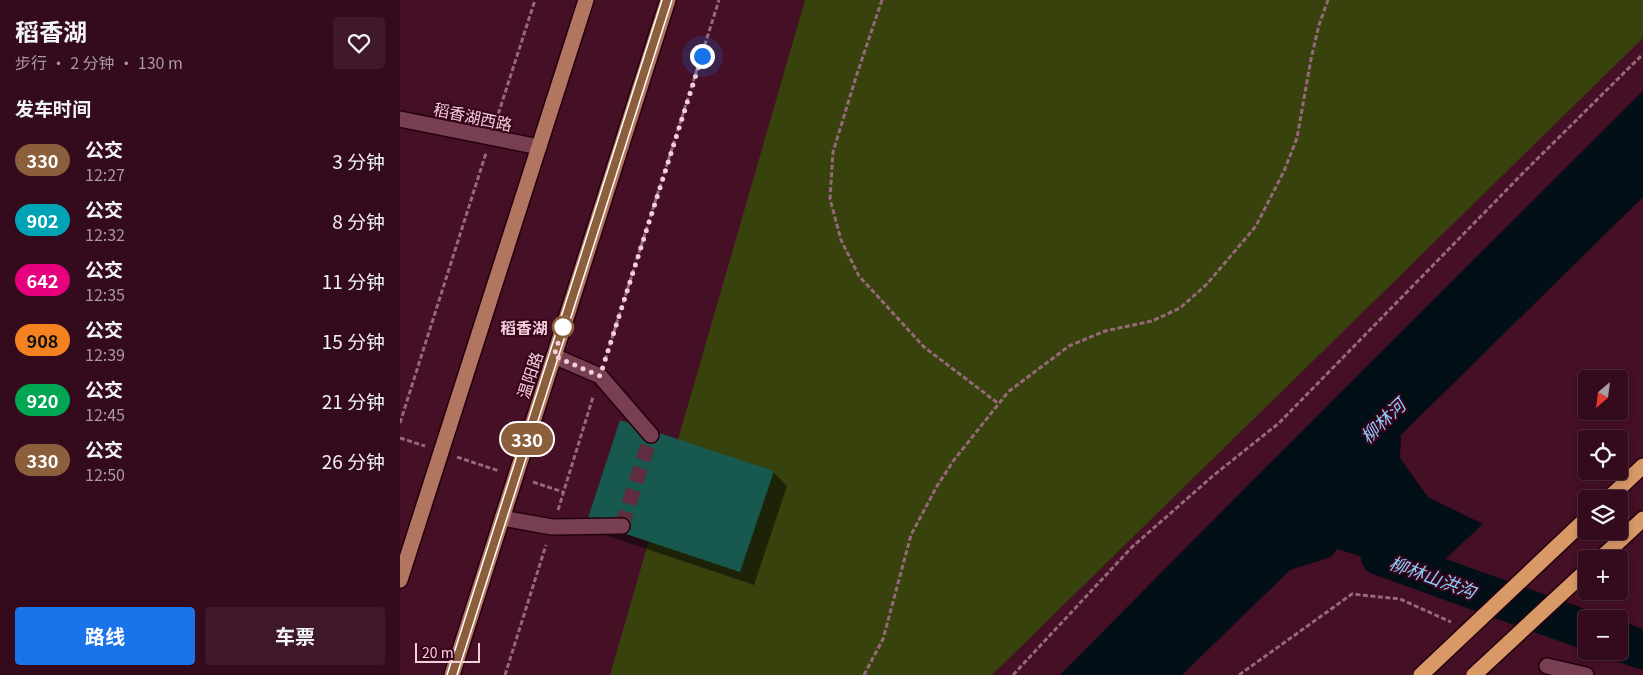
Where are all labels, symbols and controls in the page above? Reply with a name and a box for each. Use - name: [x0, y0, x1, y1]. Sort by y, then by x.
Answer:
- text: 稻香湖: [15, 13, 87, 48]
- button: heart: [333, 17, 385, 69]
- your location: [690, 44, 715, 69]
- text: 步行 · 2 分钟 · 130 m: [15, 50, 183, 74]
- text: 发车时间: [15, 94, 91, 121]
- street label: 稻香湖西路: [431, 96, 515, 136]
- text: 公交: [85, 135, 123, 162]
- text: 330: [27, 147, 58, 173]
- text: 3 分钟: [332, 147, 385, 174]
- text: 12:27: [85, 162, 125, 186]
- text: 公交: [85, 195, 123, 222]
- text: 902: [27, 207, 58, 233]
- text: 8 分钟: [332, 207, 385, 234]
- text: 12:32: [85, 222, 125, 246]
- text: 公交: [85, 255, 123, 282]
- text: 642: [27, 267, 58, 293]
- text: 11 分钟: [322, 267, 385, 294]
- text: 12:35: [85, 282, 125, 306]
- text: 公交: [85, 315, 123, 342]
- place label: 稻香湖: [500, 315, 548, 339]
- marker: 稻香湖: [552, 316, 574, 338]
- text: 908: [27, 327, 58, 353]
- text: 15 分钟: [322, 327, 385, 354]
- text: 12:39: [85, 342, 125, 366]
- street label: 温阳路: [510, 348, 548, 402]
- north arrow: [1578, 370, 1628, 420]
- map controls: [1578, 370, 1628, 660]
- text: 公交: [85, 375, 123, 402]
- text: 920: [27, 387, 58, 413]
- text: 21 分钟: [322, 387, 385, 414]
- water label: 柳林河: [1354, 390, 1413, 448]
- text: 12:45: [85, 402, 125, 426]
- line badge: 330: [498, 423, 556, 455]
- text: 330: [511, 426, 543, 452]
- button: locate: [1578, 430, 1628, 480]
- text: 公交: [85, 435, 123, 462]
- text: 330: [27, 447, 58, 473]
- text: 26 分钟: [322, 447, 385, 474]
- text: 12:50: [85, 462, 125, 486]
- button: layers: [1578, 490, 1628, 540]
- water label: 柳林山洪沟: [1386, 548, 1482, 604]
- button: +: [1578, 550, 1628, 600]
- button: 路线: [15, 607, 195, 665]
- button: 车票: [205, 607, 385, 665]
- button: −: [1578, 610, 1628, 660]
- scale bar: [415, 640, 480, 663]
- text: 20 m: [422, 642, 454, 662]

